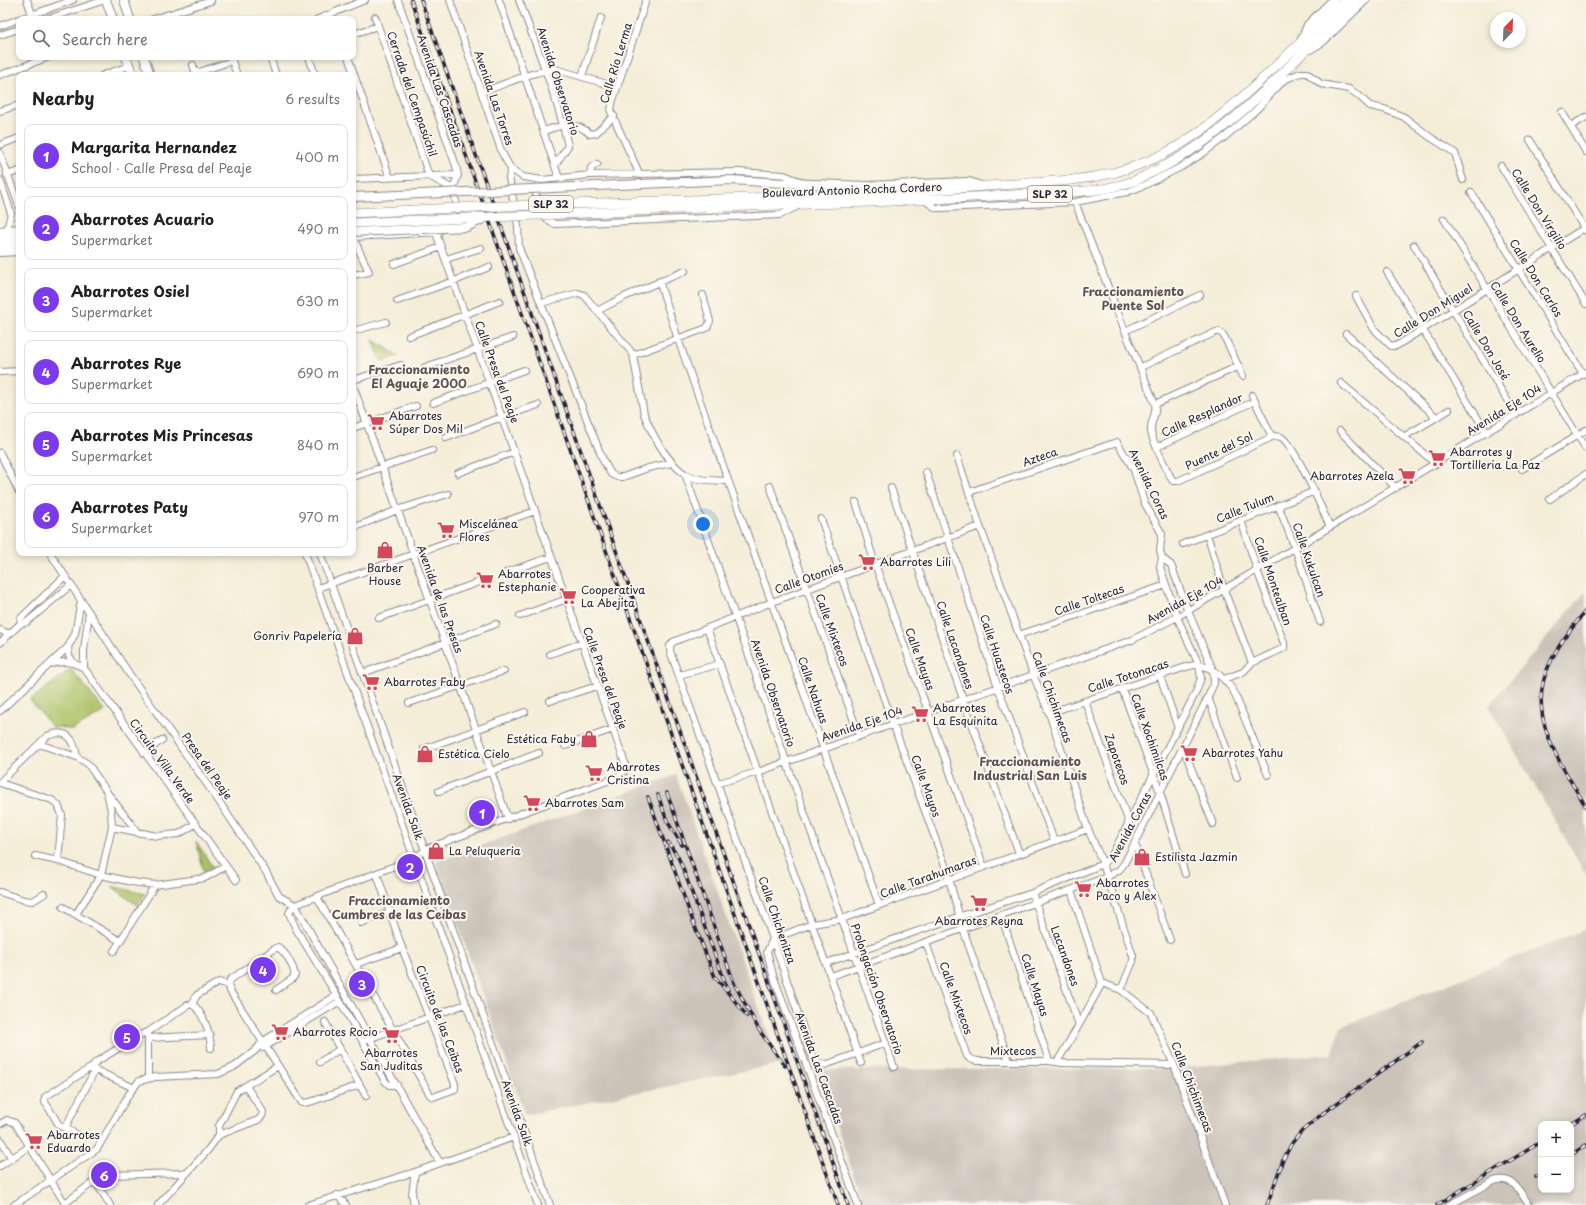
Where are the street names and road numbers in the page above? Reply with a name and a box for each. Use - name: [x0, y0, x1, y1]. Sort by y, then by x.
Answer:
- street label: Calle Río Lerma: [595, 20, 636, 105]
- street label: Avenida Observatorio: [533, 24, 584, 137]
- street label: Cerrada del Cempasúchil: [383, 29, 442, 159]
- street label: Avenida Las Cascadas: [413, 32, 468, 150]
- street label: Avenida Las Torres: [470, 48, 519, 148]
- street label: Calle Don Virgilio: [1508, 165, 1571, 253]
- street label: Boulevard Antonio Rocha Cordero: [762, 178, 942, 201]
- road number: SLP 32: [1028, 186, 1072, 202]
- road number: SLP 32: [529, 196, 573, 212]
- street label: Calle Don Carlos: [1506, 235, 1567, 320]
- street label: Calle Don Aurelio: [1486, 278, 1550, 366]
- street label: Calle Don Miguel: [1390, 279, 1476, 342]
- street label: Calle Don José: [1459, 307, 1514, 383]
- street label: Calle Presa del Peaje: [471, 318, 524, 426]
- street label: Avenida Eje 104: [1463, 380, 1545, 439]
- street label: Calle Resplandor: [1158, 388, 1245, 441]
- street label: Puente del Sol: [1182, 427, 1255, 474]
- street label: Azteca: [1020, 443, 1060, 470]
- street label: Avenida Coras: [1125, 446, 1174, 522]
- street label: Calle Tulum: [1213, 488, 1276, 527]
- street label: Calle Kukulcan: [1289, 520, 1330, 600]
- street label: Calle Montealban: [1250, 534, 1297, 628]
- street label: Avenida de las Presas: [413, 543, 468, 655]
- street label: Calle Otomíes: [772, 557, 846, 598]
- street label: Avenida Eje 104: [1143, 571, 1226, 628]
- street label: Calle Toltecas: [1052, 580, 1126, 619]
- street label: Calle Mixtecos: [811, 591, 853, 669]
- street label: Calle Lacandones: [932, 598, 979, 691]
- street label: Calle Huastecos: [976, 612, 1019, 696]
- street label: Calle Presa del Peaje: [579, 624, 632, 732]
- street label: Calle Mayas: [901, 625, 940, 693]
- street label: Avenida Observatorio: [747, 637, 800, 749]
- street label: Calle Chichimecas: [1028, 649, 1077, 745]
- street label: Calle Nahuas: [794, 654, 833, 726]
- street label: Calle Totonacas: [1085, 654, 1171, 697]
- street label: Calle Xochimilcas: [1127, 691, 1174, 783]
- street label: Avenida Eje 104: [819, 702, 905, 745]
- street label: Circuito Villa Verde: [126, 715, 199, 807]
- street label: Presa del Peaje: [178, 729, 237, 803]
- street label: Zapotecos: [1101, 731, 1134, 787]
- street label: Calle Mayos: [907, 752, 946, 819]
- street label: Avenida Salk: [389, 771, 428, 843]
- street label: Avenida Coras: [1104, 789, 1155, 865]
- street label: Calle Tarahumaras: [877, 851, 978, 902]
- street label: Calle Chichenitza: [755, 874, 800, 966]
- street label: Prolongación Observatorio: [847, 921, 908, 1057]
- street label: Lacandones: [1047, 923, 1084, 988]
- street label: Calle Mayas: [1017, 951, 1054, 1019]
- street label: Calle Mixtecos: [935, 959, 977, 1037]
- street label: Circuito de las Ceibas: [412, 962, 469, 1075]
- street label: Avenida Las Cascadas: [791, 1009, 848, 1126]
- street label: Calle Chichimecas: [1167, 1039, 1218, 1135]
- street label: Mixtecos: [990, 1042, 1036, 1059]
- street label: Avenida Salk: [498, 1077, 537, 1149]

